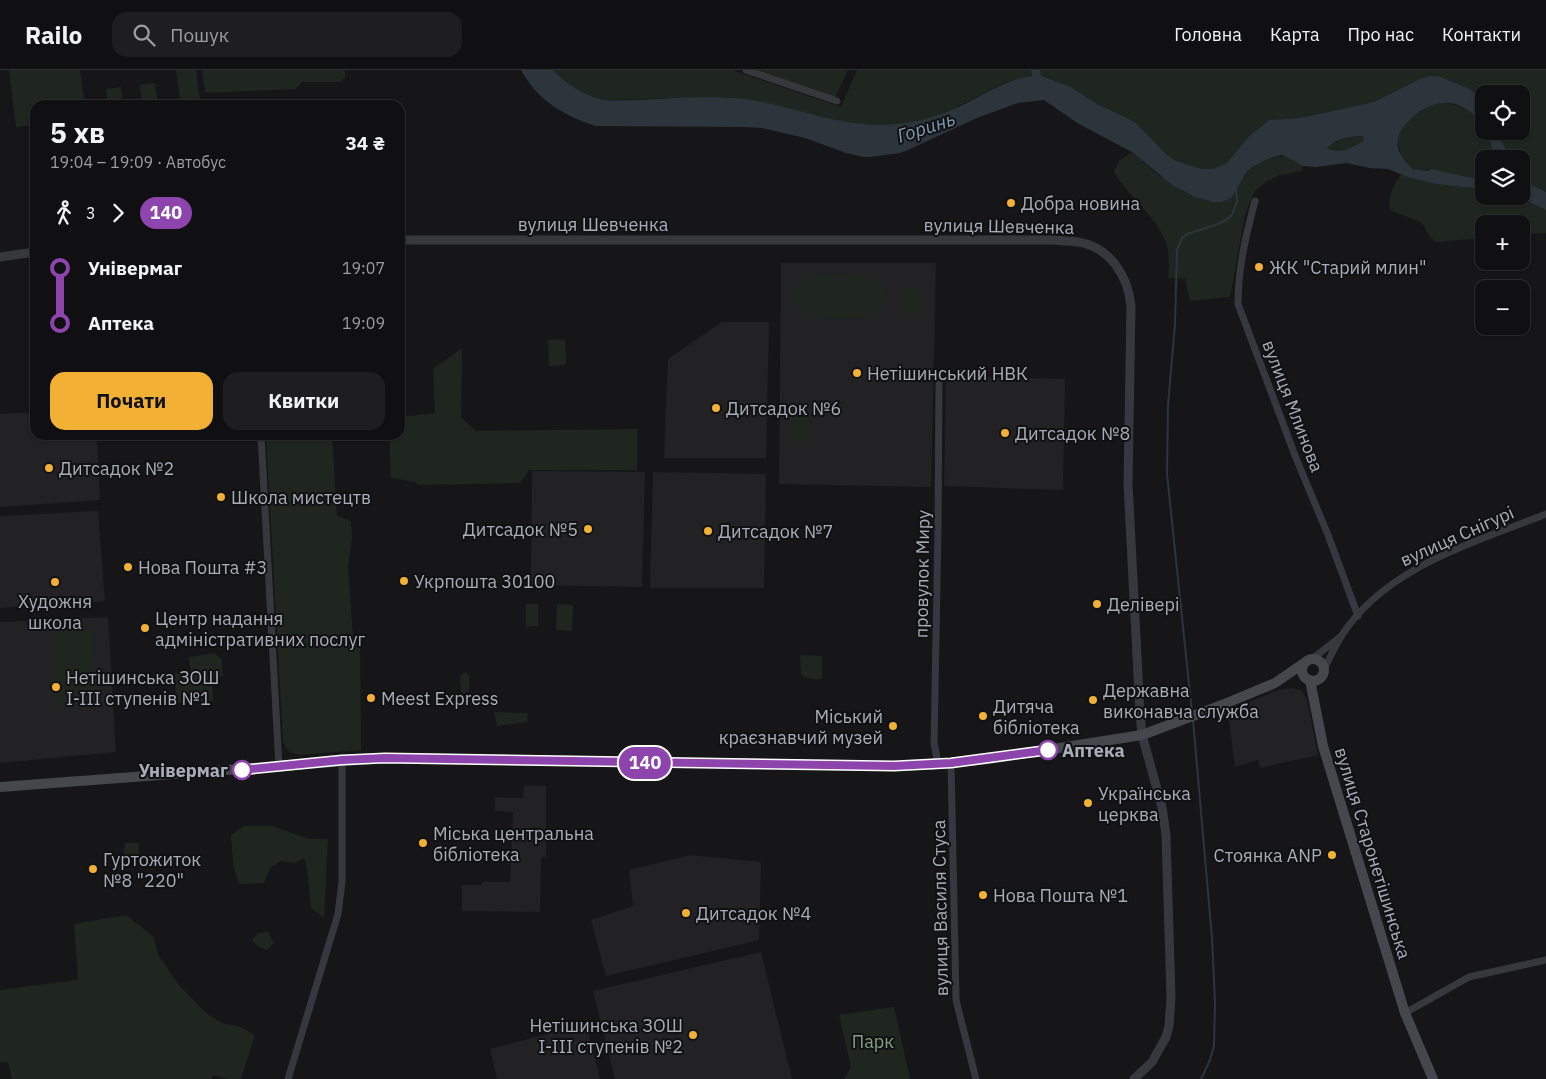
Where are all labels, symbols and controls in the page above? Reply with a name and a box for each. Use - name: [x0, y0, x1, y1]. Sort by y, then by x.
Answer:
- search box: [112, 12, 462, 57]
- text: Railo: [25, 19, 82, 51]
- icon: search: [130, 21, 158, 49]
- text: Пошук: [170, 23, 229, 47]
- text: Головна: [1174, 23, 1242, 46]
- text: Карта: [1270, 23, 1320, 46]
- text: Про нас: [1348, 23, 1414, 46]
- text: Контакти: [1442, 23, 1521, 46]
- map controls: [1475, 85, 1530, 335]
- button: locate: [1475, 85, 1530, 140]
- water label: Горинь: [894, 106, 958, 148]
- text: 5 хв: [50, 114, 105, 151]
- text: 34 ₴: [345, 131, 385, 155]
- button: layers: [1475, 150, 1530, 205]
- text: 19:04 – 19:09 · Автобус: [50, 152, 226, 172]
- place label: Добра новина: [1021, 192, 1140, 215]
- marker: Добра новина: [1005, 197, 1017, 209]
- icon: walk: [50, 199, 78, 227]
- icon: forward: [104, 199, 132, 227]
- text: 140: [150, 201, 182, 224]
- text: 3: [86, 203, 96, 223]
- street label: вулиця Шевченка: [518, 213, 669, 236]
- street label: вулиця Шевченка: [924, 213, 1075, 239]
- button: +: [1475, 215, 1530, 270]
- text: Універмаг: [88, 256, 182, 280]
- place label: ЖК "Старий млин": [1269, 256, 1426, 279]
- text: 19:07: [342, 258, 385, 278]
- marker: ЖК "Старий млин": [1253, 261, 1265, 273]
- button: −: [1475, 280, 1530, 335]
- text: Аптека: [88, 311, 154, 335]
- text: 19:09: [342, 313, 385, 333]
- street label: вулиця Млинова: [1257, 337, 1329, 476]
- place label: Нетішинський НВК: [867, 362, 1028, 385]
- marker: Нетішинський НВК: [851, 367, 863, 379]
- button: Почати: [50, 372, 213, 430]
- button: Квитки: [223, 372, 385, 430]
- place label: Дитсадок №6: [726, 397, 841, 420]
- marker: Дитсадок №6: [710, 402, 722, 414]
- place label: Дитсадок №8: [1015, 422, 1130, 445]
- marker: Дитсадок №8: [999, 427, 1011, 439]
- place label: Дитсадок №2: [59, 457, 174, 480]
- marker: Дитсадок №2: [43, 462, 55, 474]
- place label: Школа мистецтв: [231, 486, 371, 509]
- marker: Школа мистецтв: [215, 491, 227, 503]
- street label: вулиця Снігурі: [1397, 501, 1517, 571]
- street label: провулок Миру: [909, 510, 935, 638]
- place label: Дитсадок №5: [463, 518, 578, 541]
- place label: Дитсадок №7: [718, 520, 833, 543]
- marker: Дитсадок №5: [582, 523, 594, 535]
- marker: Дитсадок №7: [702, 525, 714, 537]
- place label: Нова Пошта #3: [138, 556, 267, 579]
- marker: Нова Пошта #3: [122, 561, 134, 573]
- place label: Укрпошта 30100: [414, 570, 555, 593]
- marker: Укрпошта 30100: [398, 575, 410, 587]
- marker: Художня школа: [49, 576, 61, 588]
- place label: Художня школа: [18, 590, 92, 634]
- place label: Делівері: [1107, 593, 1179, 616]
- marker: Делівері: [1091, 598, 1103, 610]
- place label: Центр надання адміністративних послуг: [155, 607, 365, 651]
- marker: Центр надання адміністративних послуг: [139, 622, 151, 634]
- place label: Нетішинська ЗОШ І-ІІІ ступенів №1: [66, 666, 220, 710]
- place label: Державна виконавча служба: [1103, 679, 1259, 723]
- marker: Нетішинська ЗОШ І-ІІІ ступенів №1: [50, 681, 62, 693]
- place label: Meest Express: [381, 687, 498, 710]
- marker: Meest Express: [365, 692, 377, 704]
- marker: Державна виконавча служба: [1087, 694, 1099, 706]
- place label: Дитяча бібліотека: [993, 695, 1080, 739]
- place label: Міський краєзнавчий музей: [719, 705, 883, 749]
- marker: Дитяча бібліотека: [977, 710, 989, 722]
- marker: Міський краєзнавчий музей: [887, 720, 899, 732]
- place label: Аптека: [1062, 739, 1125, 762]
- marker: Аптека: [1038, 740, 1058, 760]
- street label: вулиця Старонетішинська: [1330, 744, 1416, 962]
- line badge: 140: [616, 747, 674, 779]
- text: 140: [629, 751, 661, 774]
- place label: Універмаг: [139, 759, 228, 782]
- marker: Універмаг: [232, 760, 252, 780]
- place label: Українська церква: [1098, 782, 1191, 826]
- marker: Українська церква: [1082, 797, 1094, 809]
- street label: вулиця Василя Стуса: [927, 819, 953, 996]
- place label: Міська центральна бібліотека: [433, 822, 594, 866]
- marker: Міська центральна бібліотека: [417, 837, 429, 849]
- place label: Стоянка ANP: [1214, 844, 1322, 867]
- place label: Гуртожиток №8 "220": [103, 848, 201, 892]
- marker: Стоянка ANP: [1326, 849, 1338, 861]
- marker: Гуртожиток №8 "220": [87, 863, 99, 875]
- place label: Нова Пошта №1: [993, 884, 1128, 907]
- marker: Нова Пошта №1: [977, 889, 989, 901]
- place label: Дитсадок №4: [696, 902, 811, 925]
- marker: Дитсадок №4: [680, 907, 692, 919]
- place label: Нетішинська ЗОШ І-ІІІ ступенів №2: [529, 1014, 683, 1058]
- marker: Нетішинська ЗОШ І-ІІІ ступенів №2: [687, 1029, 699, 1041]
- park label: Парк: [852, 1030, 894, 1053]

